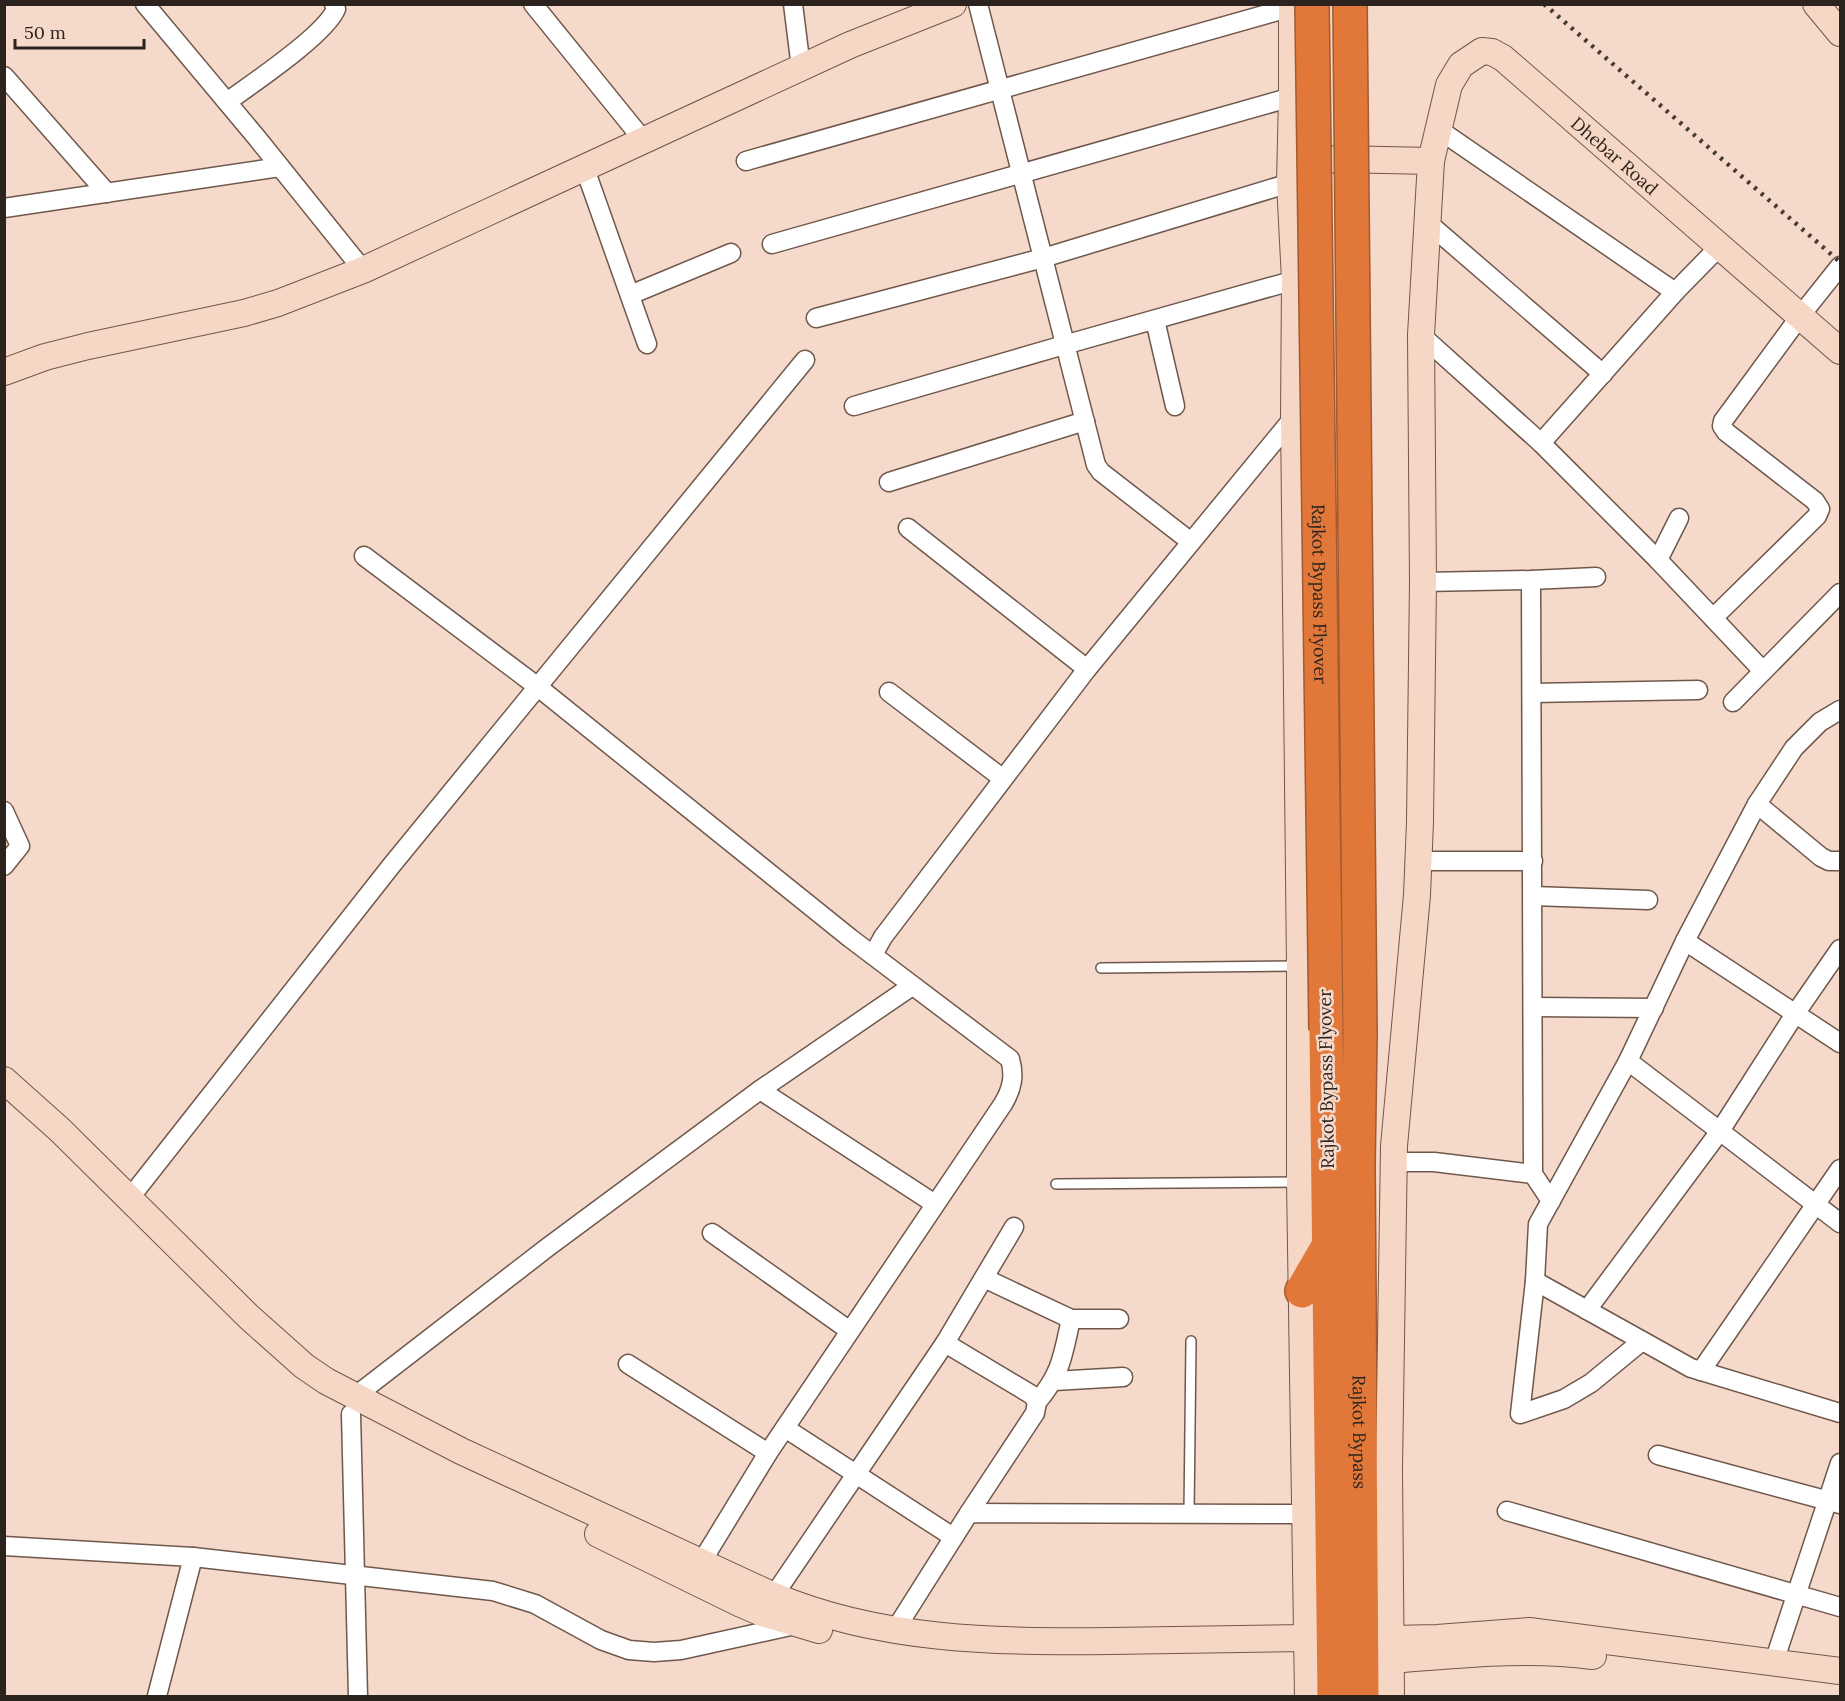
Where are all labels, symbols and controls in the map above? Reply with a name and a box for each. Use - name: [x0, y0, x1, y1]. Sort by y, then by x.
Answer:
- scale bar: [15, 12, 144, 50]
- text: 50 m: [24, 21, 66, 44]
- street label: Dhebar Road: [1567, 111, 1663, 200]
- street label: Rajkot Bypass Flyover: [1307, 504, 1333, 684]
- street label: Rajkot Bypass Flyover: [1313, 989, 1339, 1169]
- street label: Rajkot Bypass: [1348, 1375, 1372, 1489]

